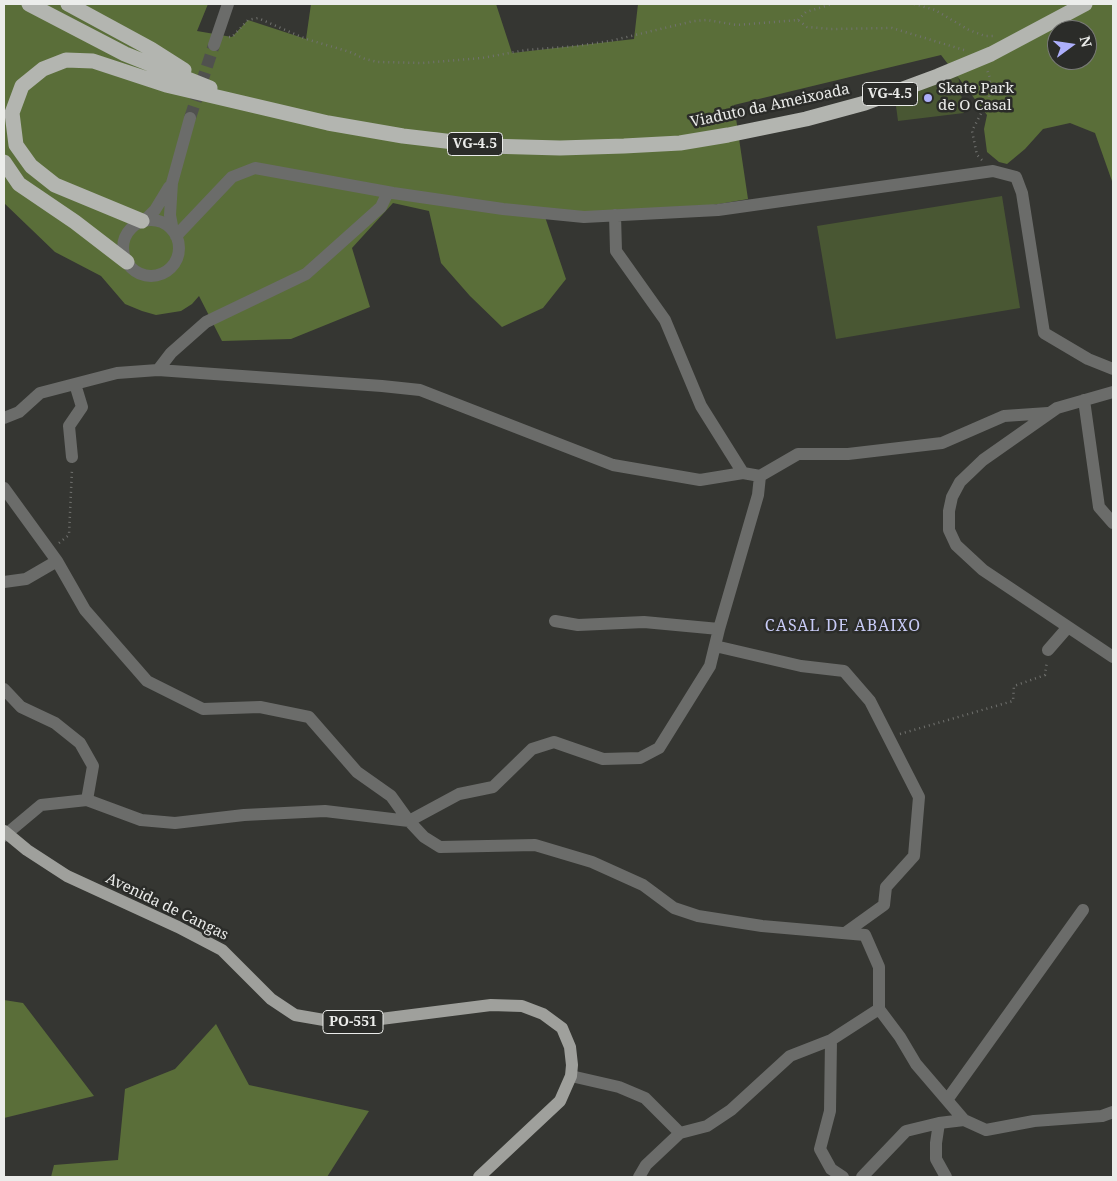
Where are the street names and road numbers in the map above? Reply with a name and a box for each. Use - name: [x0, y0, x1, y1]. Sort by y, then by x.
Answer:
- street label: Viaduto da Ameixoada: [689, 80, 851, 132]
- road number: VG-4.5: [862, 82, 918, 106]
- road number: VG-4.5: [448, 132, 502, 156]
- street label: Avenida de Cangas: [103, 870, 231, 944]
- road number: PO-551: [323, 1010, 383, 1034]

